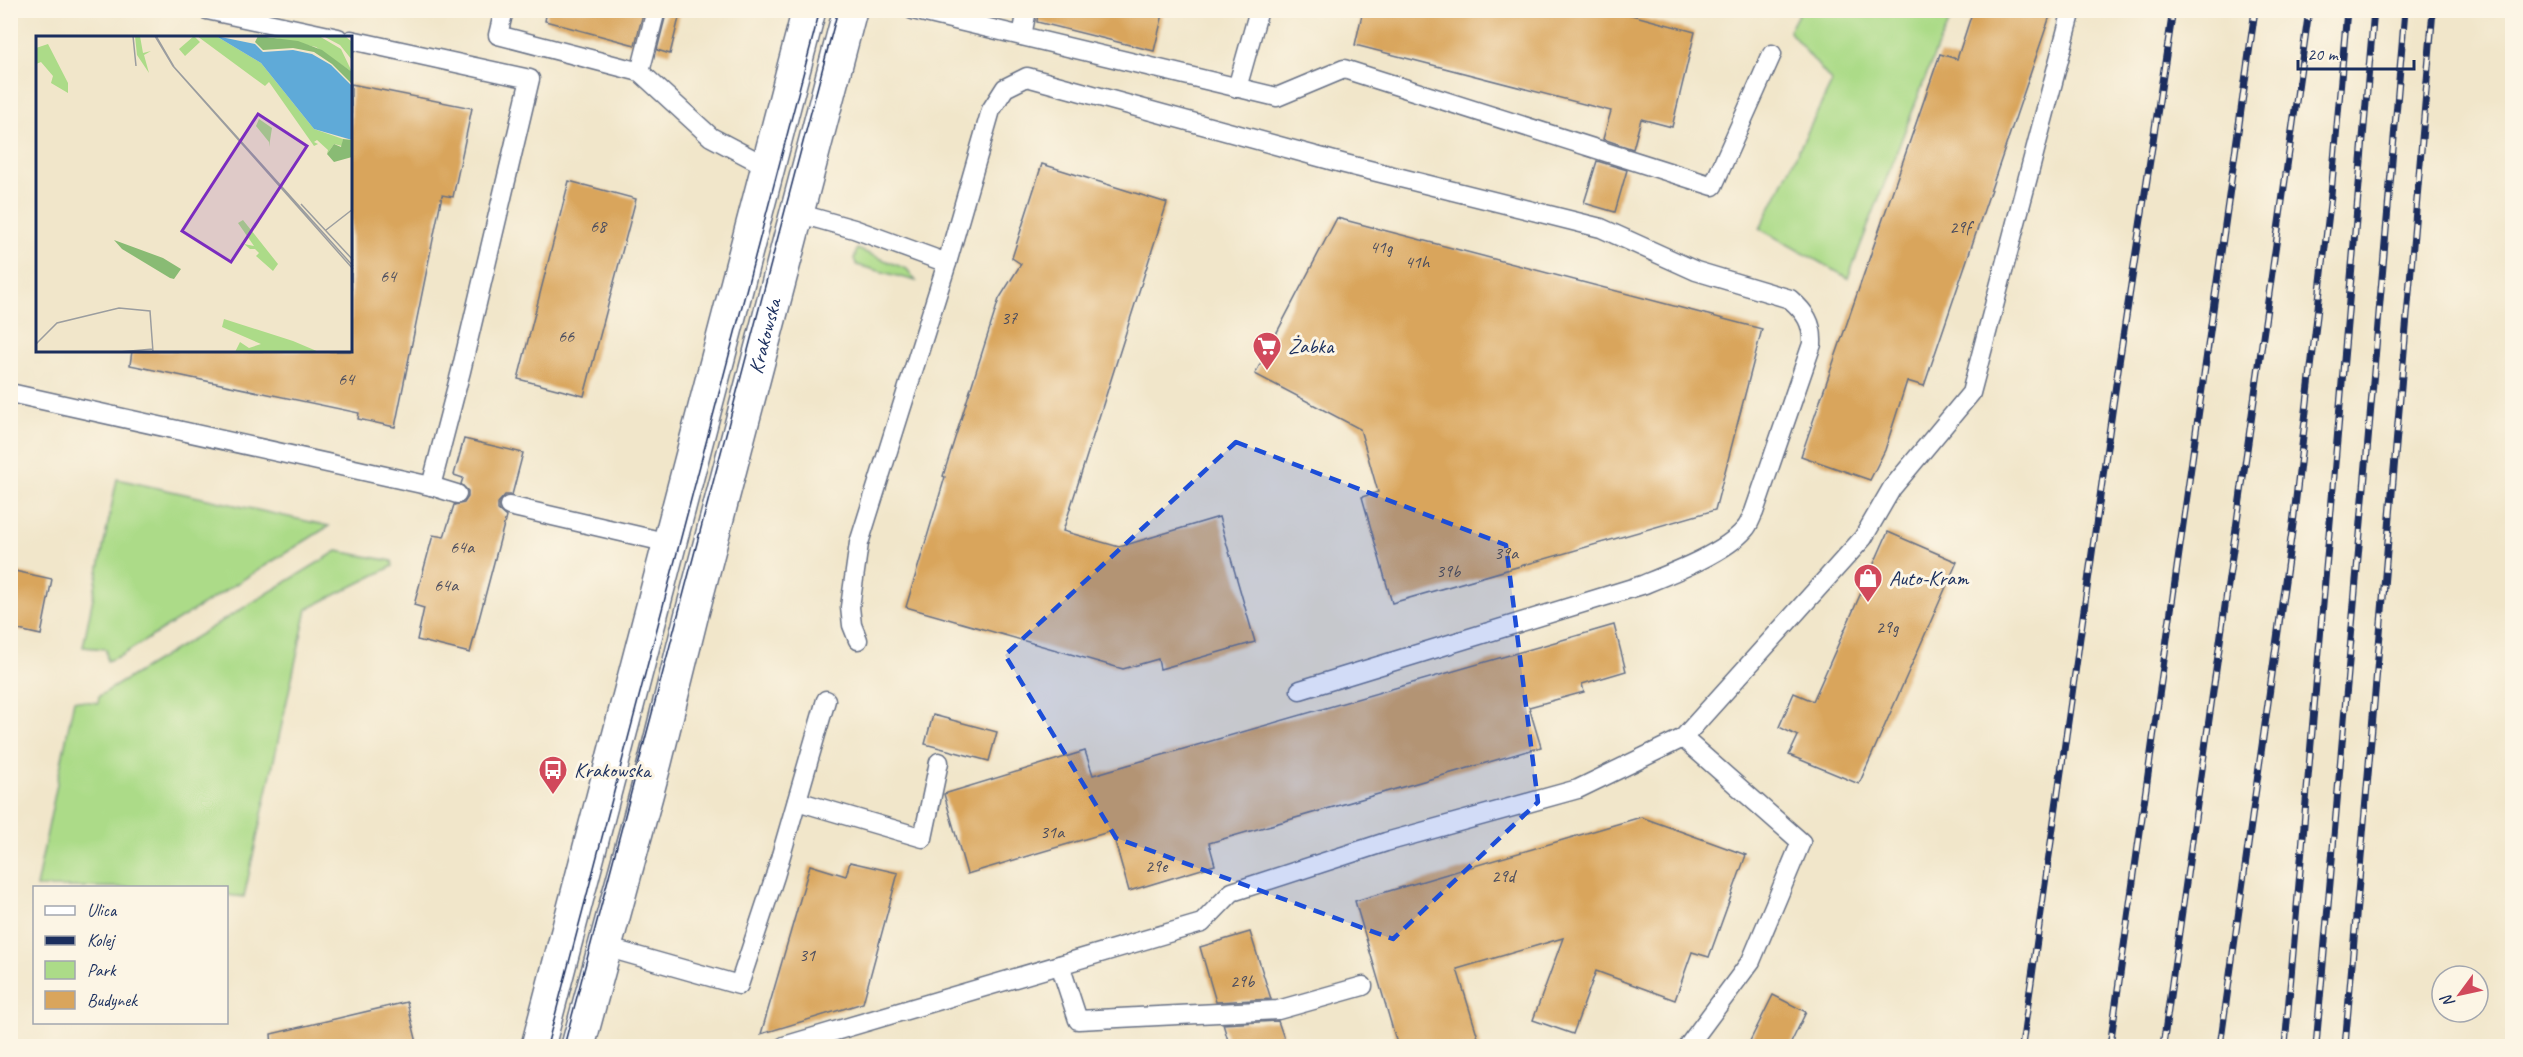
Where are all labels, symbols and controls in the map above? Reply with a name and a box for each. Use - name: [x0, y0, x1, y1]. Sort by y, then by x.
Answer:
- scale bar: [2298, 33, 2414, 71]
- inset map: [36, 36, 352, 352]
- text: 20 m: [2307, 43, 2340, 65]
- house number: 68: [590, 215, 608, 237]
- house number: 29f: [1949, 216, 1974, 238]
- house number: 41g: [1370, 236, 1394, 258]
- house number: 41h: [1405, 251, 1431, 273]
- house number: 64: [380, 265, 398, 287]
- street label: Krakowska: [742, 294, 787, 376]
- house number: 37: [1001, 307, 1018, 329]
- house number: 66: [558, 325, 575, 347]
- supermarket icon: Żabka: [1251, 330, 1283, 372]
- place label: Żabka: [1288, 333, 1335, 359]
- house number: 64: [338, 368, 356, 390]
- house number: 64a: [450, 536, 475, 558]
- house number: 39a: [1494, 542, 1519, 564]
- house number: 39b: [1436, 560, 1461, 582]
- shop icon: Auto-Kram: [1852, 562, 1884, 604]
- place label: Auto-Kram: [1889, 565, 1969, 591]
- house number: 64a: [434, 574, 459, 596]
- house number: 29g: [1876, 616, 1900, 638]
- bus stop icon: Krakowska: [537, 754, 569, 796]
- place label: Krakowska: [574, 757, 653, 783]
- house number: 31a: [1040, 821, 1065, 843]
- house number: 29e: [1145, 855, 1168, 877]
- house number: 29d: [1491, 865, 1518, 887]
- legend: [33, 886, 228, 1024]
- text: Ulica: [87, 899, 118, 921]
- text: Kolej: [87, 929, 116, 951]
- house number: 31: [799, 944, 816, 966]
- text: Park: [87, 959, 117, 981]
- north arrow: [2430, 964, 2490, 1024]
- house number: 29b: [1230, 970, 1255, 992]
- text: Budynek: [87, 989, 138, 1011]
- text: N: [2435, 989, 2459, 1011]

